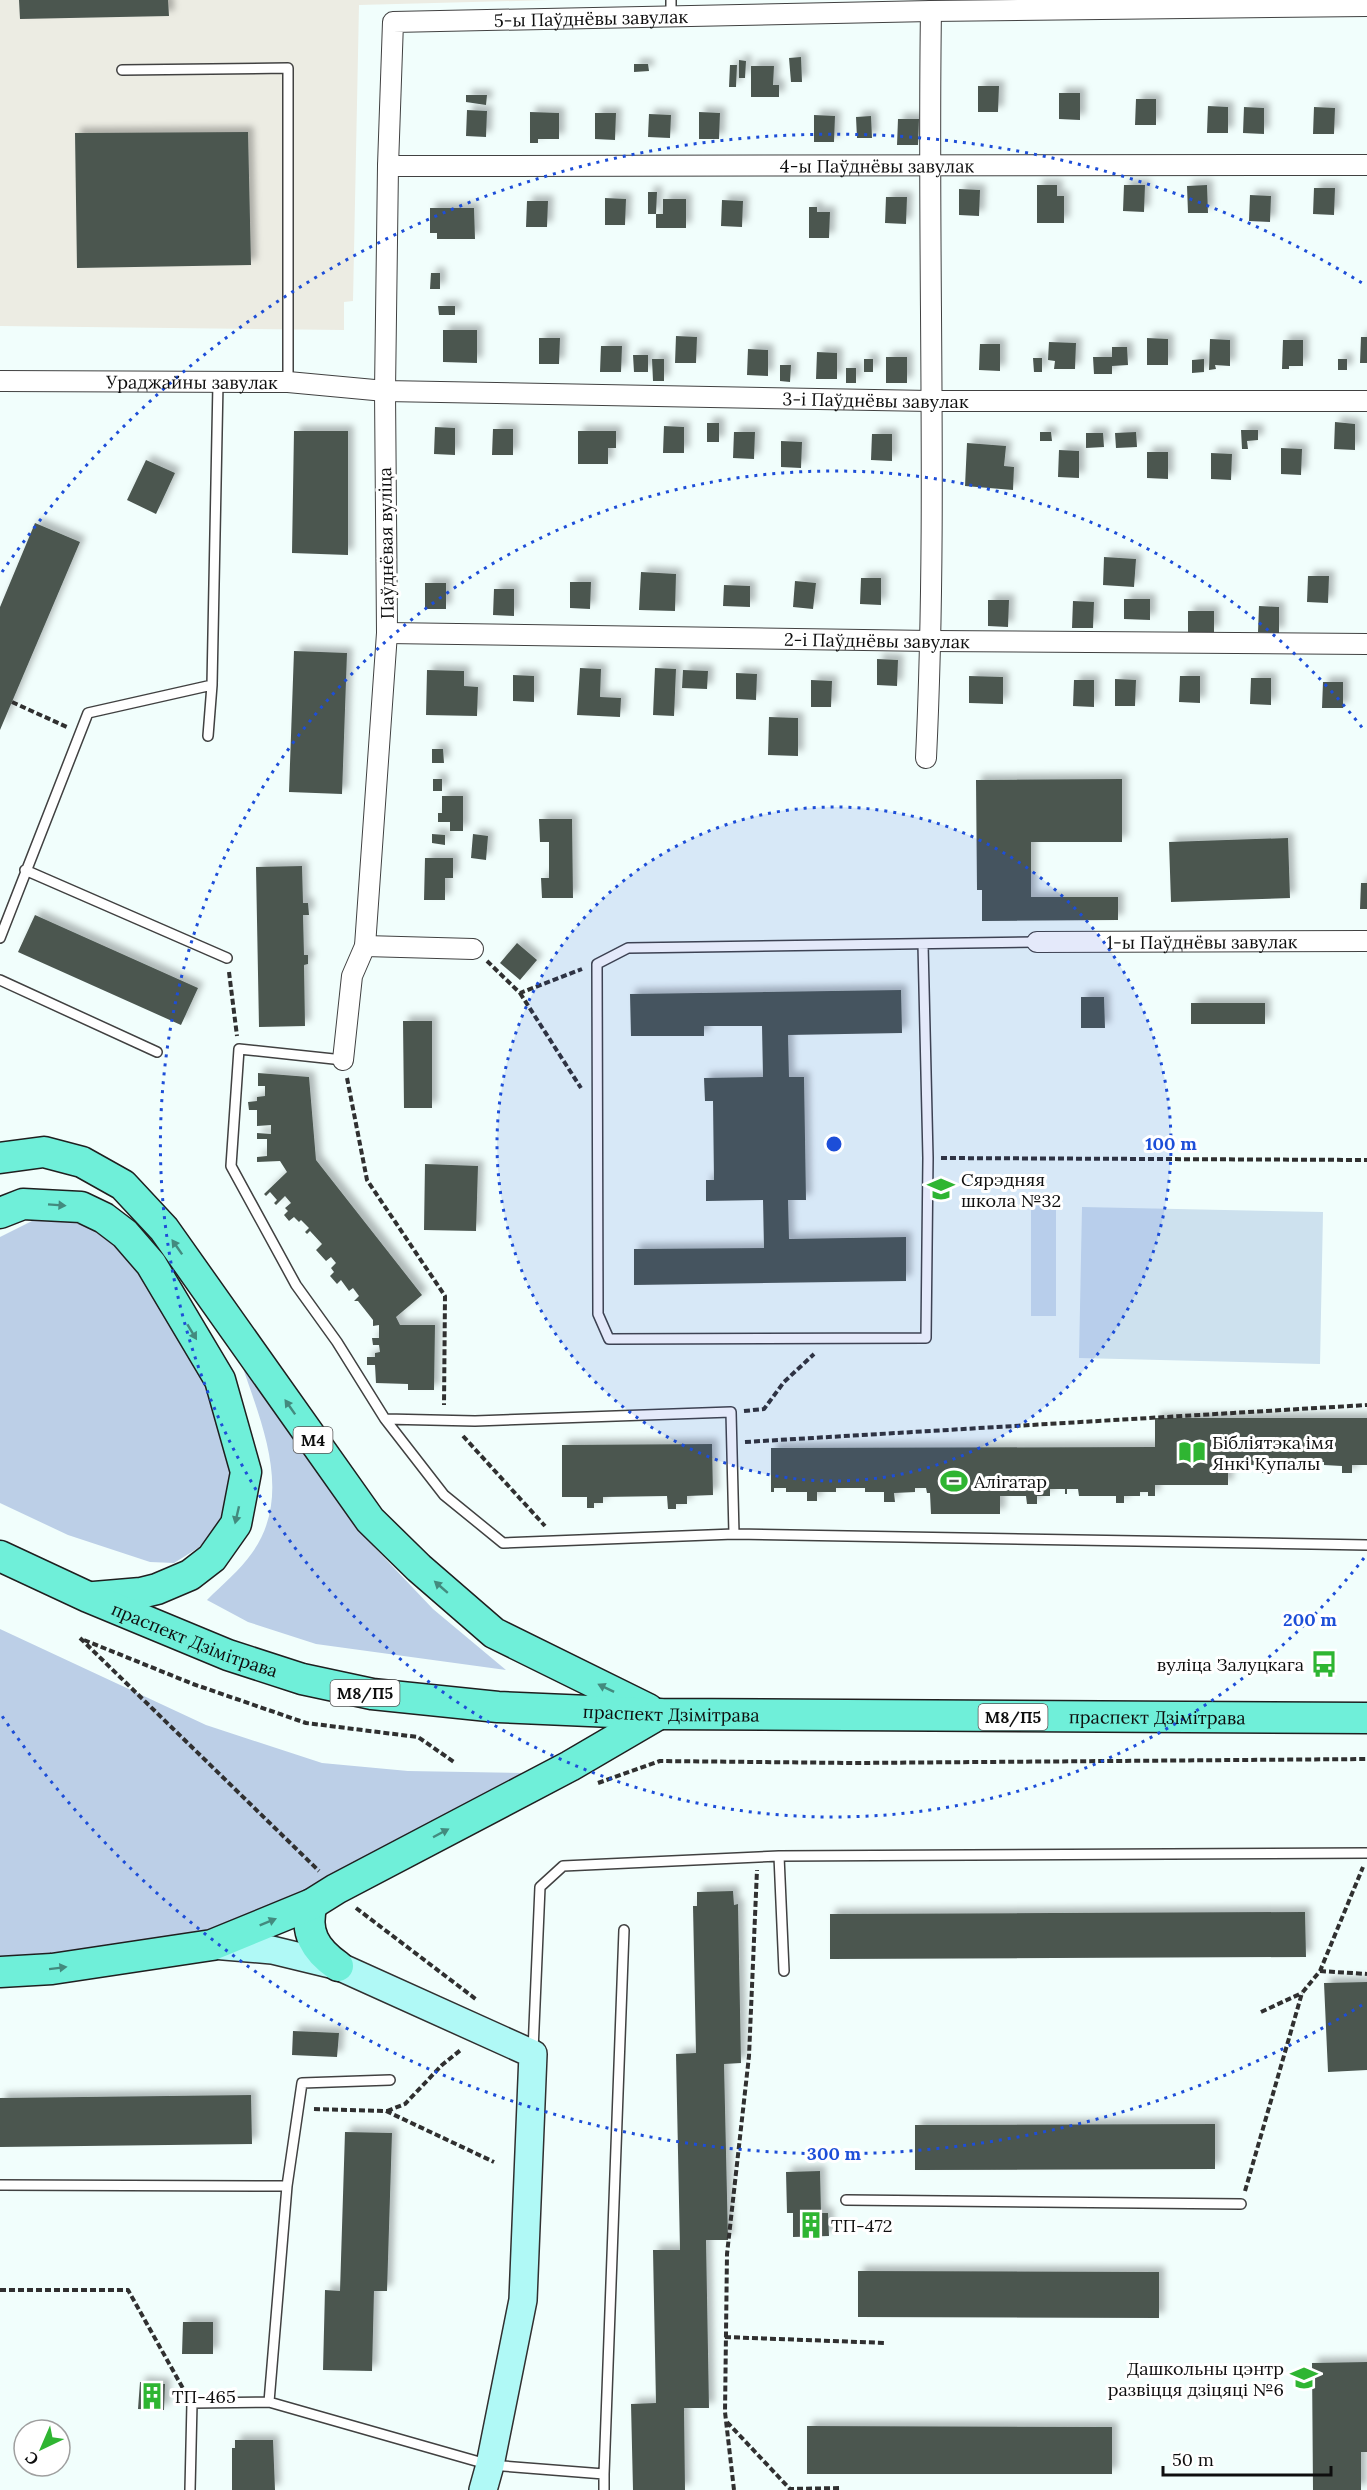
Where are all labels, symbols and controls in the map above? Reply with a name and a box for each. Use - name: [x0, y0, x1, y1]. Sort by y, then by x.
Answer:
- street label: 5-ы Паўднёвы завулак: [494, 4, 689, 31]
- street label: 4-ы Паўднёвы завулак: [780, 154, 974, 177]
- street label: Ураджайны завулак: [105, 370, 278, 393]
- street label: 3-і Паўднёвы завулак: [782, 387, 969, 413]
- street label: Паўднёвая вуліца: [373, 467, 399, 619]
- street label: 2-і Паўднёвы завулак: [784, 627, 970, 653]
- street label: 1-ы Паўднёвы завулак: [1107, 930, 1298, 953]
- text: 100 m: [1145, 1132, 1197, 1155]
- centre of rings: [824, 1134, 844, 1154]
- place label: Сярэдняя школа №32: [961, 1168, 1061, 1212]
- school or university icon: Сярэдняя школа №32: [926, 1174, 956, 1204]
- one-way arrow: [47, 1200, 66, 1210]
- one-way arrow: [171, 1240, 183, 1256]
- one-way arrow: [186, 1324, 197, 1340]
- one-way arrow: [284, 1399, 296, 1414]
- road number: М4: [294, 1427, 332, 1453]
- place label: Бібліятэка імя Янкі Купалы: [1212, 1431, 1334, 1475]
- library icon: Бібліятэка імя Янкі Купалы: [1177, 1437, 1207, 1467]
- sports icon: Алігатар: [939, 1466, 969, 1496]
- place label: Алігатар: [973, 1470, 1047, 1493]
- one-way arrow: [232, 1505, 242, 1524]
- one-way arrow: [434, 1581, 449, 1594]
- street label: праспект Дзімітрава: [108, 1597, 281, 1682]
- text: 200 m: [1283, 1608, 1337, 1631]
- bus stop icon: вуліца Залуцкага: [1309, 1649, 1339, 1679]
- place label: вуліца Залуцкага: [1157, 1653, 1304, 1676]
- road number: М8/П5: [330, 1680, 400, 1706]
- one-way arrow: [598, 1684, 615, 1693]
- street label: праспект Дзімітрава: [582, 1699, 760, 1726]
- road number: М8/П5: [978, 1704, 1048, 1730]
- street label: праспект Дзімітрава: [1069, 1705, 1246, 1729]
- one-way arrow: [433, 1828, 450, 1838]
- one-way arrow: [259, 1917, 277, 1926]
- one-way arrow: [49, 1963, 68, 1972]
- text: 300 m: [807, 2142, 862, 2165]
- building icon: ТП-472: [796, 2210, 826, 2240]
- place label: ТП-472: [831, 2214, 892, 2237]
- place label: Дашкольны цэнтр развіцця дзіцяці №6: [1108, 2357, 1284, 2401]
- school or university icon: Дашкольны цэнтр развіцця дзіцяці №6: [1289, 2363, 1319, 2393]
- building icon: ТП-465: [137, 2381, 167, 2411]
- place label: ТП-465: [172, 2385, 236, 2408]
- north arrow: [12, 2418, 72, 2478]
- scale bar: [1163, 2439, 1331, 2477]
- text: С: [21, 2448, 42, 2470]
- text: 50 m: [1172, 2448, 1214, 2471]

